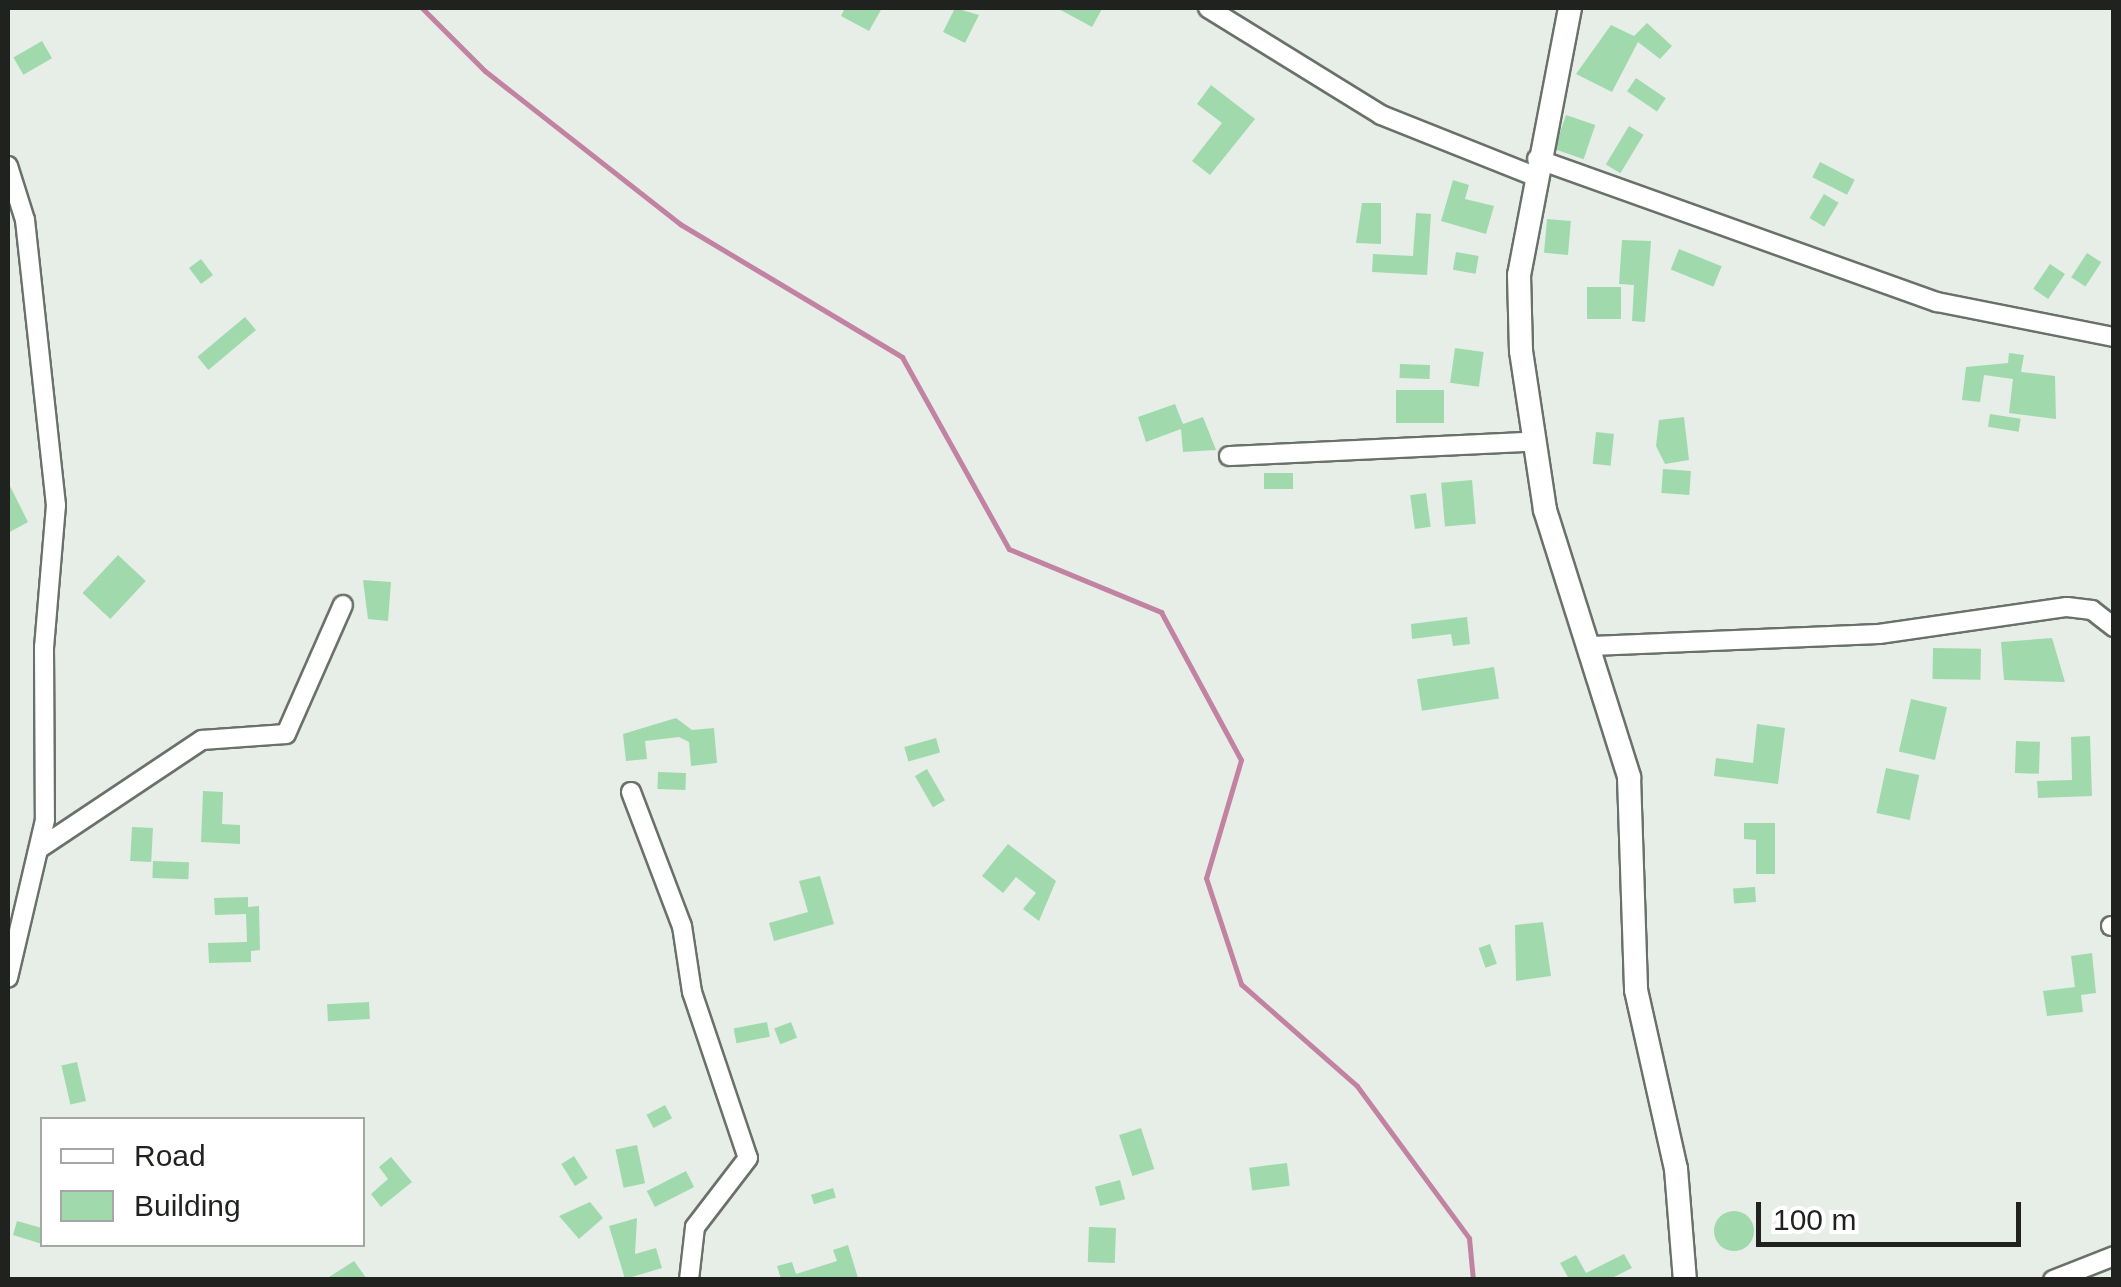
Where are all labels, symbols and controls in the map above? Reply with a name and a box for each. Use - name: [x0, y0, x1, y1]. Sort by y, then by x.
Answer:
- legend: [40, 1117, 365, 1247]
- text: Road: [134, 1139, 206, 1172]
- scale bar: [1761, 1182, 2026, 1244]
- text: Building: [134, 1189, 241, 1222]
- text: 100 m: [1773, 1203, 1856, 1236]

